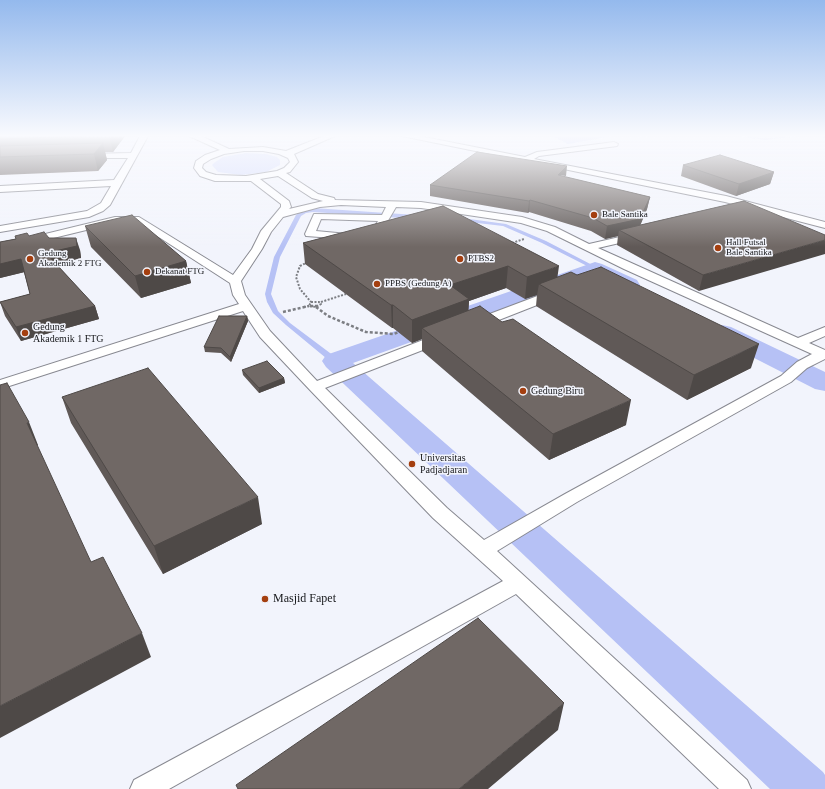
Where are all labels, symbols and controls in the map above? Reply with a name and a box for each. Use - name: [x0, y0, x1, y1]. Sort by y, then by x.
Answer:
- marker: Bale Santika: [589, 210, 599, 220]
- place label: Bale Santika: [602, 210, 648, 220]
- place label: Hall Futsal Bale Santika: [726, 238, 772, 259]
- marker: Hall Futsal Bale Santika: [713, 243, 723, 253]
- place label: Gedung Akademik 2 FTG: [38, 249, 101, 270]
- marker: Gedung Akademik 2 FTG: [25, 254, 35, 264]
- marker: PTBS2: [455, 254, 465, 264]
- place label: PTBS2: [468, 254, 494, 264]
- marker: Dekanat FTG: [142, 267, 152, 277]
- place label: Dekanat FTG: [155, 267, 204, 277]
- marker: PPBS (Gedung A): [372, 279, 382, 289]
- place label: PPBS (Gedung A): [385, 279, 452, 289]
- place label: Gedung Akademik 1 FTG: [33, 321, 104, 344]
- marker: Gedung Akademik 1 FTG: [20, 328, 30, 338]
- place label: Gedung Biru: [531, 385, 583, 397]
- marker: Gedung Biru: [518, 386, 528, 396]
- place label: Universitas Padjadjaran: [420, 452, 467, 476]
- marker: Universitas Padjadjaran: [407, 459, 417, 469]
- place label: Masjid Fapet: [273, 592, 336, 606]
- marker: Masjid Fapet: [260, 594, 270, 604]

